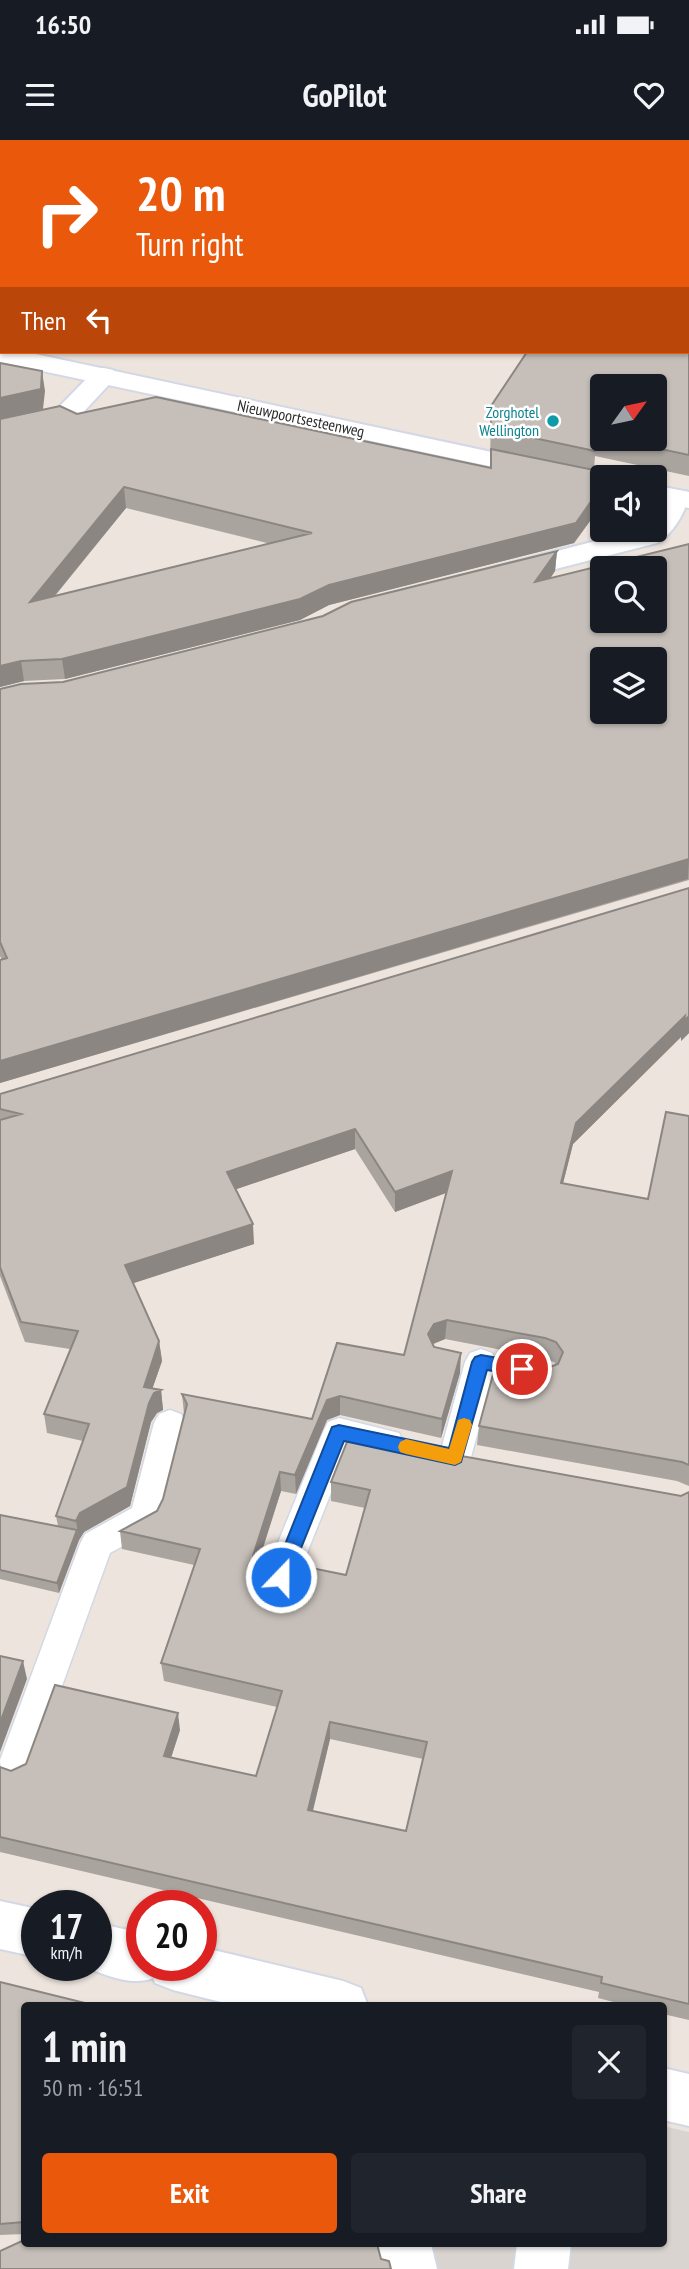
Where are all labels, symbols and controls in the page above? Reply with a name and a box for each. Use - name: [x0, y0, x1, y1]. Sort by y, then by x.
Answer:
- text: 16:50: [35, 8, 91, 41]
- text: GoPilot: [302, 74, 387, 116]
- icon: menu: [21, 76, 59, 114]
- icon: heart: [630, 76, 668, 114]
- text: 20 m: [136, 161, 225, 225]
- icon: right: [21, 168, 112, 259]
- text: Turn right: [136, 223, 244, 265]
- icon: left: [80, 301, 118, 339]
- text: Then: [21, 304, 66, 337]
- north arrow: [590, 374, 667, 452]
- map controls: [590, 374, 667, 724]
- street label: Nieuwpoortsesteenweg: [236, 395, 366, 441]
- place label: Zorghotel Wellington: [479, 402, 539, 440]
- marker: Zorghotel Wellington: [545, 413, 561, 429]
- button: sound: [590, 465, 667, 542]
- button: search: [590, 556, 667, 633]
- button: layers: [590, 647, 667, 724]
- pin: [492, 1339, 552, 1399]
- icon: arrive: [503, 1350, 541, 1388]
- position arrow: [244, 1540, 318, 1614]
- speed limit sign: 20: [126, 1890, 217, 1981]
- text: 17: [50, 1903, 83, 1949]
- text: km/h: [51, 1941, 82, 1964]
- text: 1 min: [42, 2019, 127, 2074]
- button: close: [572, 2025, 646, 2099]
- text: 50 m · 16:51: [42, 2073, 143, 2102]
- button: Exit: [42, 2153, 337, 2233]
- button: Share: [351, 2153, 646, 2233]

